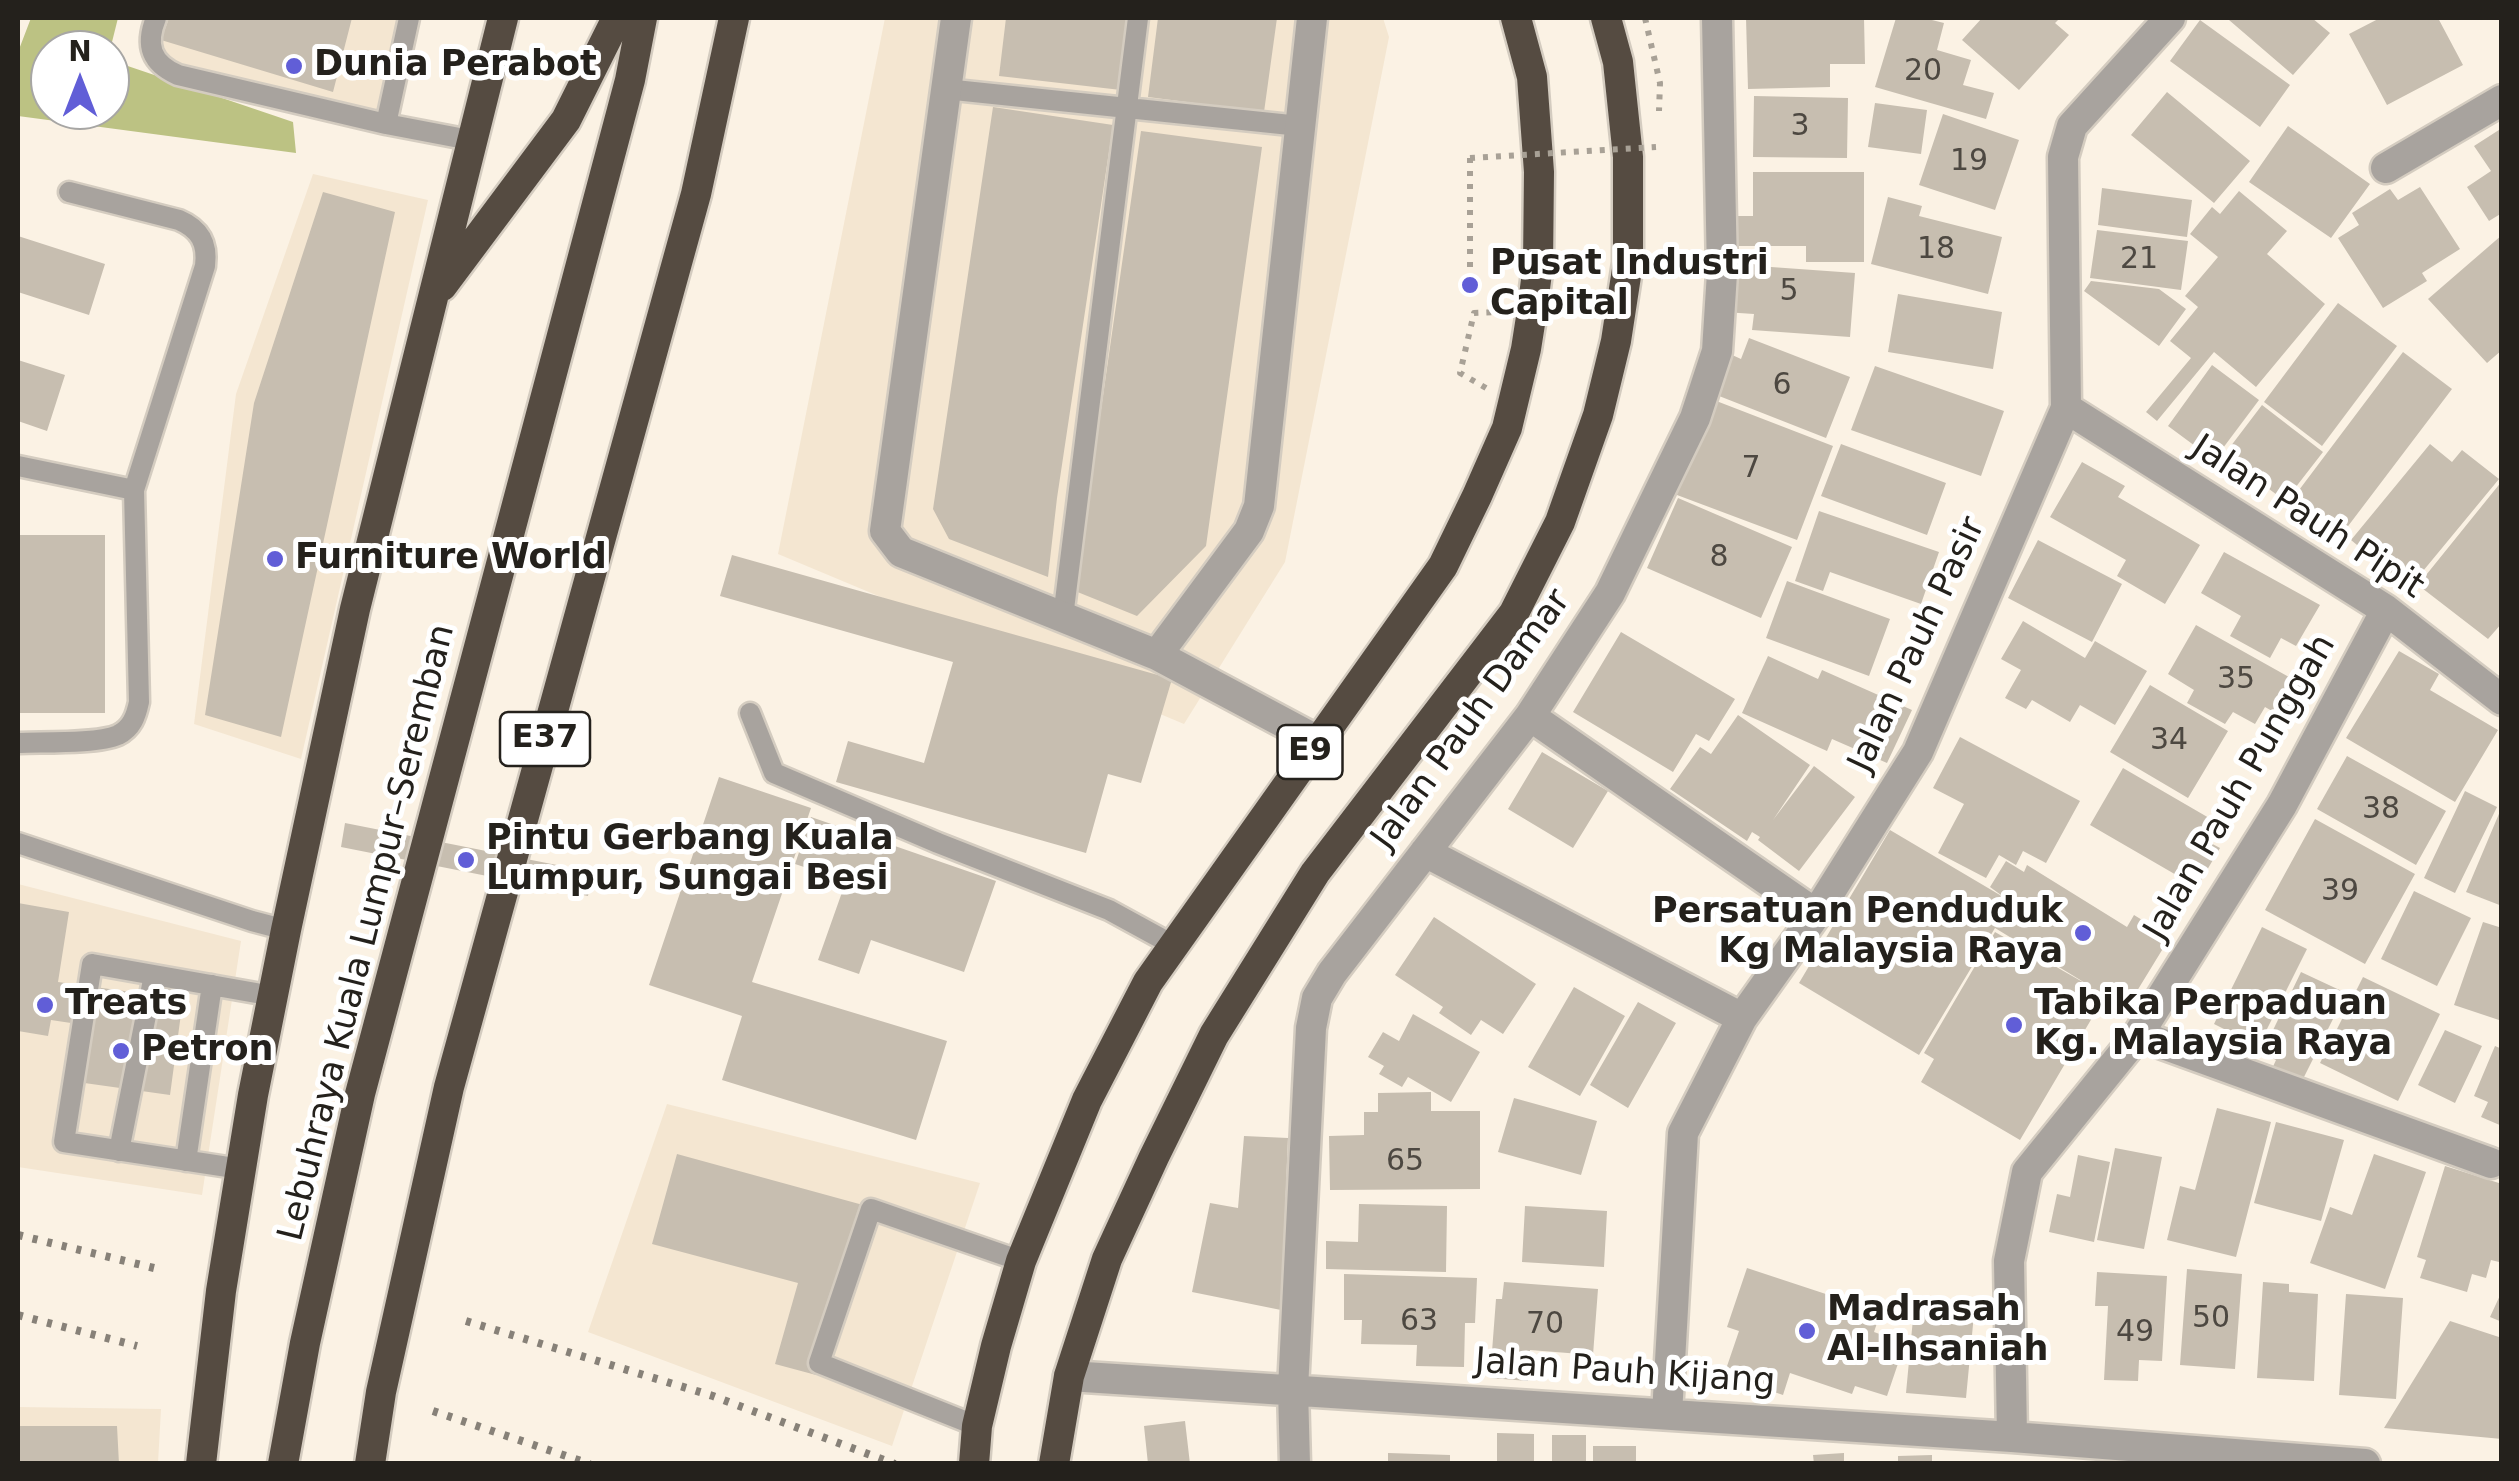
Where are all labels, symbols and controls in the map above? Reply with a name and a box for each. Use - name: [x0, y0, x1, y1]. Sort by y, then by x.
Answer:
- north arrow: [30, 30, 130, 130]
- text: N: [68, 35, 92, 68]
- place label: Dunia Perabot: [314, 45, 597, 87]
- house number: 20: [1904, 54, 1942, 90]
- marker: Dunia Perabot: [283, 55, 305, 77]
- house number: 3: [1790, 109, 1810, 145]
- house number: 19: [1950, 144, 1988, 180]
- house number: 18: [1917, 232, 1955, 268]
- house number: 21: [2120, 242, 2158, 278]
- place label: Pusat Industri Capital: [1490, 244, 1769, 326]
- marker: Pusat Industri Capital: [1459, 274, 1481, 296]
- house number: 5: [1779, 274, 1799, 310]
- house number: 6: [1772, 368, 1792, 404]
- street label: Jalan Pauh Pipit: [2183, 427, 2431, 609]
- house number: 7: [1741, 451, 1761, 487]
- street label: Jalan Pauh Pasir: [1841, 511, 1995, 779]
- place label: Furniture World: [295, 538, 607, 580]
- house number: 8: [1709, 540, 1729, 576]
- marker: Furniture World: [264, 548, 286, 570]
- street label: Jalan Pauh Damar: [1364, 582, 1580, 858]
- street label: Lebuhraya Kuala Lumpur–Seremban: [271, 621, 465, 1245]
- street label: Jalan Pauh Punggah: [2136, 628, 2346, 948]
- house number: 35: [2217, 662, 2255, 698]
- road number: E37: [500, 712, 590, 766]
- house number: 34: [2150, 723, 2188, 759]
- road number: E9: [1278, 725, 1342, 779]
- house number: 38: [2362, 792, 2400, 828]
- place label: Pintu Gerbang Kuala Lumpur, Sungai Besi: [486, 819, 894, 901]
- marker: Pintu Gerbang Kuala Lumpur, Sungai Besi: [455, 849, 477, 871]
- house number: 39: [2321, 874, 2359, 910]
- place label: Persatuan Penduduk Kg Malaysia Raya: [1652, 892, 2063, 974]
- marker: Persatuan Penduduk Kg Malaysia Raya: [2072, 922, 2094, 944]
- place label: Treats: [65, 984, 187, 1026]
- place label: Tabika Perpaduan Kg. Malaysia Raya: [2034, 984, 2392, 1066]
- marker: Treats: [34, 994, 56, 1016]
- marker: Tabika Perpaduan Kg. Malaysia Raya: [2003, 1014, 2025, 1036]
- place label: Petron: [141, 1030, 273, 1072]
- marker: Petron: [110, 1040, 132, 1062]
- house number: 65: [1386, 1144, 1424, 1180]
- place label: Madrasah Al-Ihsaniah: [1827, 1290, 2048, 1372]
- house number: 50: [2192, 1301, 2230, 1337]
- house number: 63: [1400, 1304, 1438, 1340]
- house number: 70: [1526, 1307, 1564, 1343]
- house number: 49: [2116, 1315, 2154, 1351]
- marker: Madrasah Al-Ihsaniah: [1796, 1320, 1818, 1342]
- street label: Jalan Pauh Kijang: [1473, 1342, 1777, 1404]

